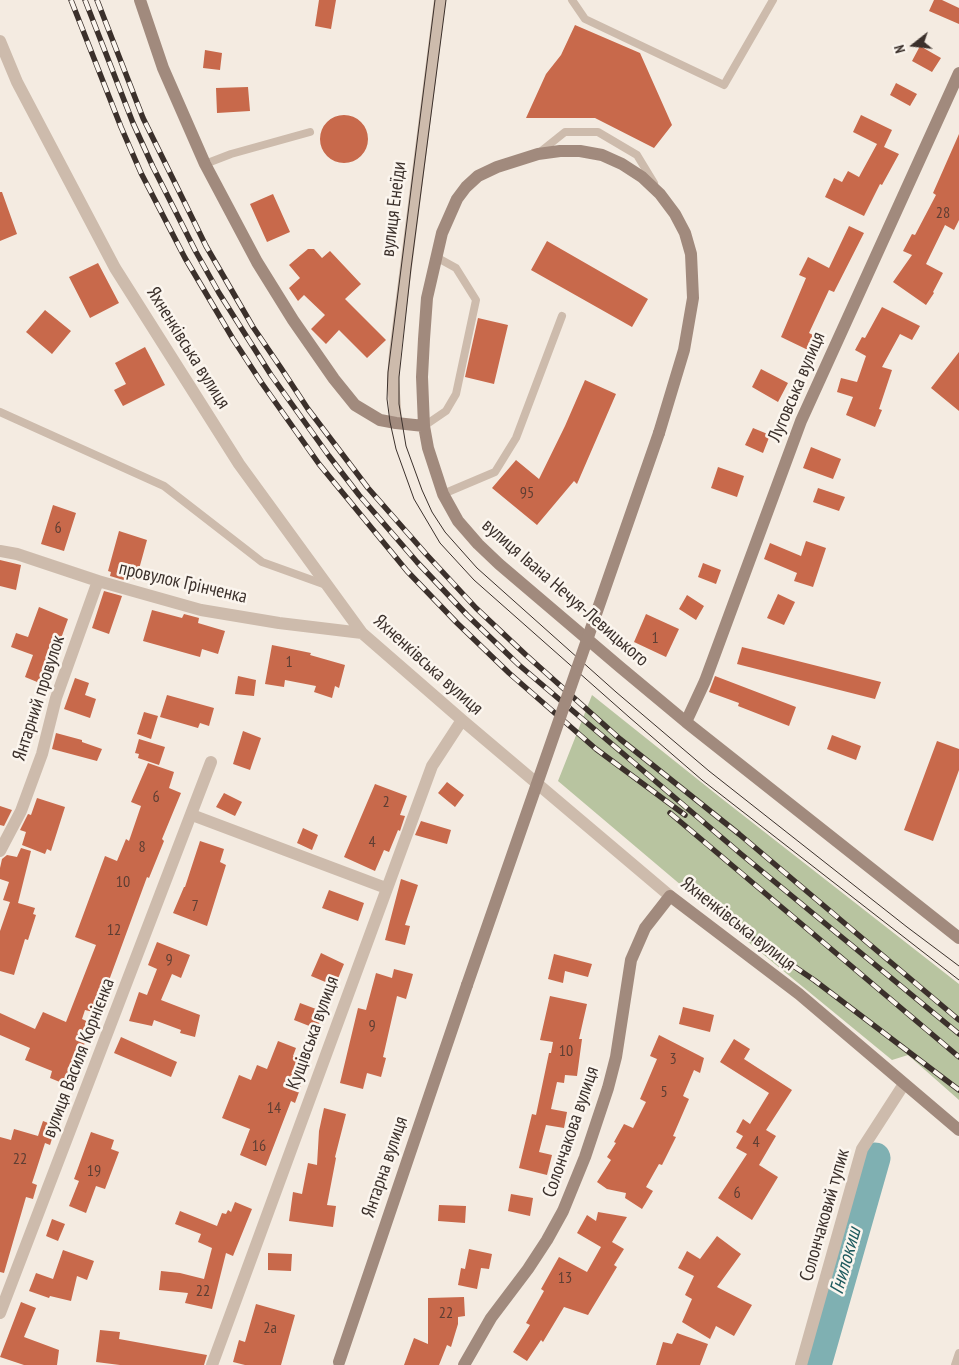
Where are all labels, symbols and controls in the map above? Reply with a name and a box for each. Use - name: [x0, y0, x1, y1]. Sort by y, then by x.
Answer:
- north arrow: [889, 20, 939, 70]
- text: N: [890, 43, 909, 55]
- street label: вулиця Енеїди: [377, 160, 411, 258]
- house number: 28: [936, 203, 950, 223]
- street label: Яхненківська вулиця: [141, 283, 235, 413]
- street label: Луговська вулиця: [764, 329, 830, 445]
- house number: 95: [520, 483, 534, 503]
- street label: вулиця Івана Нечуя-Левицького: [477, 514, 653, 672]
- house number: 6: [54, 518, 62, 538]
- street label: провулок Грінченка: [117, 557, 249, 609]
- street label: Яхненківська вулиця: [369, 610, 487, 720]
- house number: 1: [651, 628, 659, 648]
- street label: Янтарний провулок: [8, 632, 70, 764]
- house number: 1: [285, 652, 293, 672]
- house number: 6: [152, 787, 160, 807]
- house number: 2: [382, 792, 390, 812]
- house number: 4: [368, 832, 376, 852]
- house number: 8: [138, 837, 146, 857]
- house number: 10: [116, 872, 130, 892]
- street label: Яхненківська вулиця: [676, 872, 800, 976]
- house number: 7: [191, 896, 199, 916]
- house number: 12: [107, 920, 121, 940]
- house number: 9: [165, 950, 173, 970]
- street label: Кущівська вулиця: [282, 973, 344, 1093]
- street label: вулиця Василя Корнієнка: [38, 975, 120, 1141]
- house number: 9: [368, 1016, 376, 1036]
- house number: 10: [559, 1041, 573, 1061]
- house number: 3: [669, 1049, 677, 1069]
- street label: Солончакова вулиця: [538, 1064, 604, 1200]
- house number: 5: [660, 1082, 668, 1102]
- house number: 14: [267, 1098, 281, 1118]
- street label: Янтарна вулиця: [357, 1114, 413, 1220]
- house number: 4: [752, 1132, 760, 1152]
- house number: 16: [252, 1136, 266, 1156]
- street label: Солончаковий тупик: [795, 1146, 855, 1284]
- house number: 22: [13, 1149, 27, 1169]
- house number: 19: [87, 1161, 101, 1181]
- house number: 6: [733, 1183, 741, 1203]
- water label: Гнилокиш: [825, 1225, 867, 1297]
- house number: 13: [558, 1268, 572, 1288]
- house number: 22: [196, 1281, 210, 1301]
- house number: 22: [439, 1303, 453, 1323]
- house number: 2а: [263, 1318, 277, 1338]

